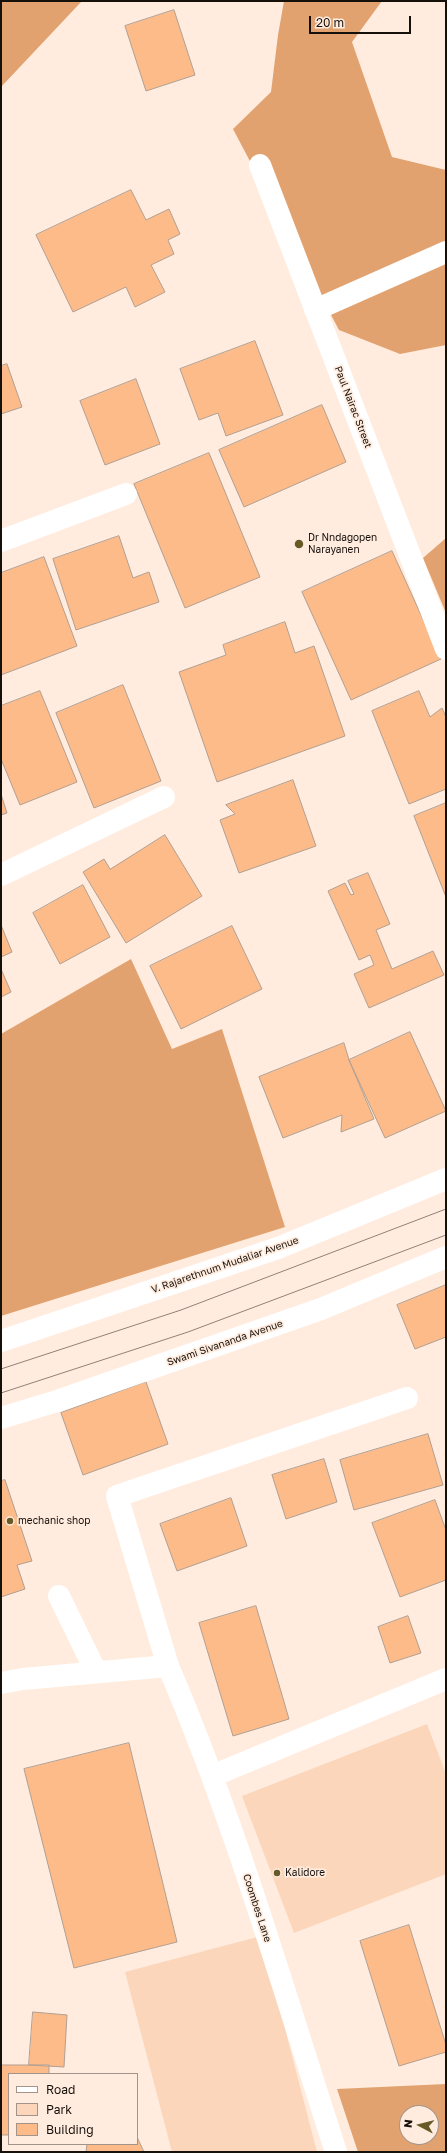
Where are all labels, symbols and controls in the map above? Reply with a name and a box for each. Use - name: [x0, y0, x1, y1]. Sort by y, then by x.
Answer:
- scale bar: [311, 8, 413, 34]
- text: 20 m: [316, 15, 344, 30]
- street label: Paul Nairac Street: [332, 364, 374, 450]
- place label: Dr Nndagopen Narayanen: [308, 532, 377, 556]
- marker: Dr Nndagopen Narayanen: [293, 538, 305, 550]
- street label: V. Rajarethnum Mudaliar Avenue: [150, 1234, 300, 1296]
- street label: Swami Sivananda Avenue: [166, 1318, 284, 1368]
- place label: mechanic shop: [18, 1515, 90, 1527]
- marker: mechanic shop: [5, 1516, 15, 1526]
- place label: Kalidore: [285, 1867, 325, 1879]
- marker: Kalidore: [272, 1868, 282, 1878]
- street label: Coombes Lane: [240, 1872, 274, 1944]
- legend: [8, 2073, 138, 2145]
- text: Road: [46, 2082, 75, 2097]
- text: Park: [46, 2102, 72, 2117]
- north arrow: [399, 2105, 439, 2145]
- text: N: [401, 2119, 415, 2129]
- text: Building: [46, 2122, 94, 2137]

